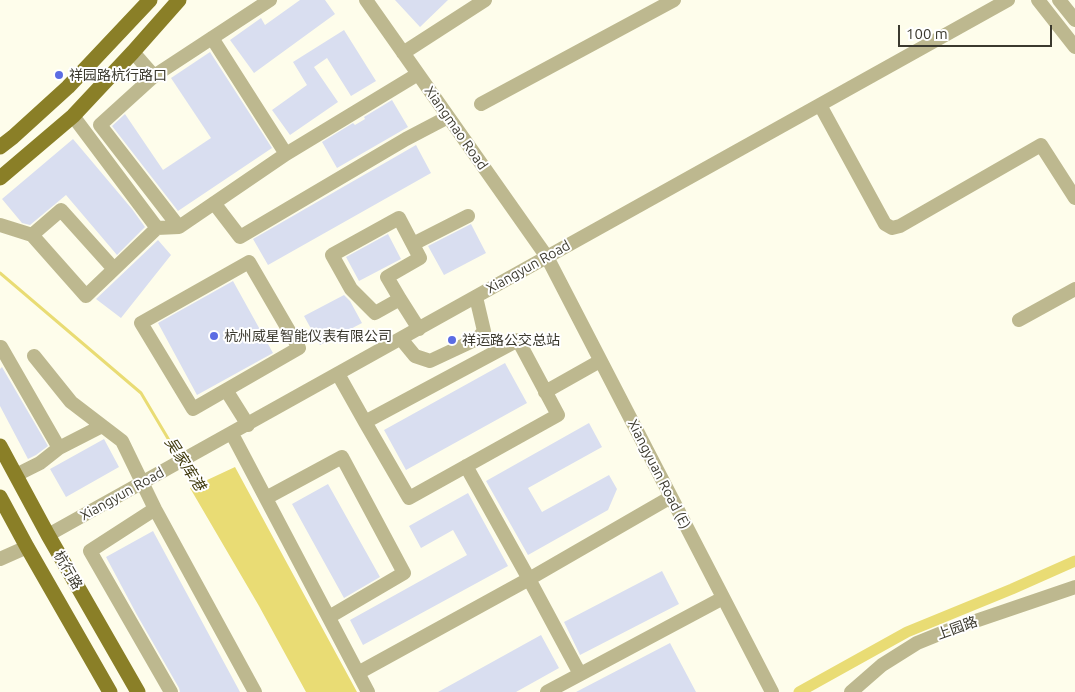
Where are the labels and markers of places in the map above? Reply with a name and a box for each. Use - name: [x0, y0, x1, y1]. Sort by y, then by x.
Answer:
- place label: 祥园路杭行路口: [69, 67, 167, 83]
- marker: 祥园路杭行路口: [53, 69, 65, 81]
- place label: 杭州威星智能仪表有限公司: [224, 328, 392, 344]
- marker: 杭州威星智能仪表有限公司: [208, 330, 220, 342]
- place label: 祥运路公交总站: [462, 332, 560, 348]
- marker: 祥运路公交总站: [446, 334, 458, 346]

